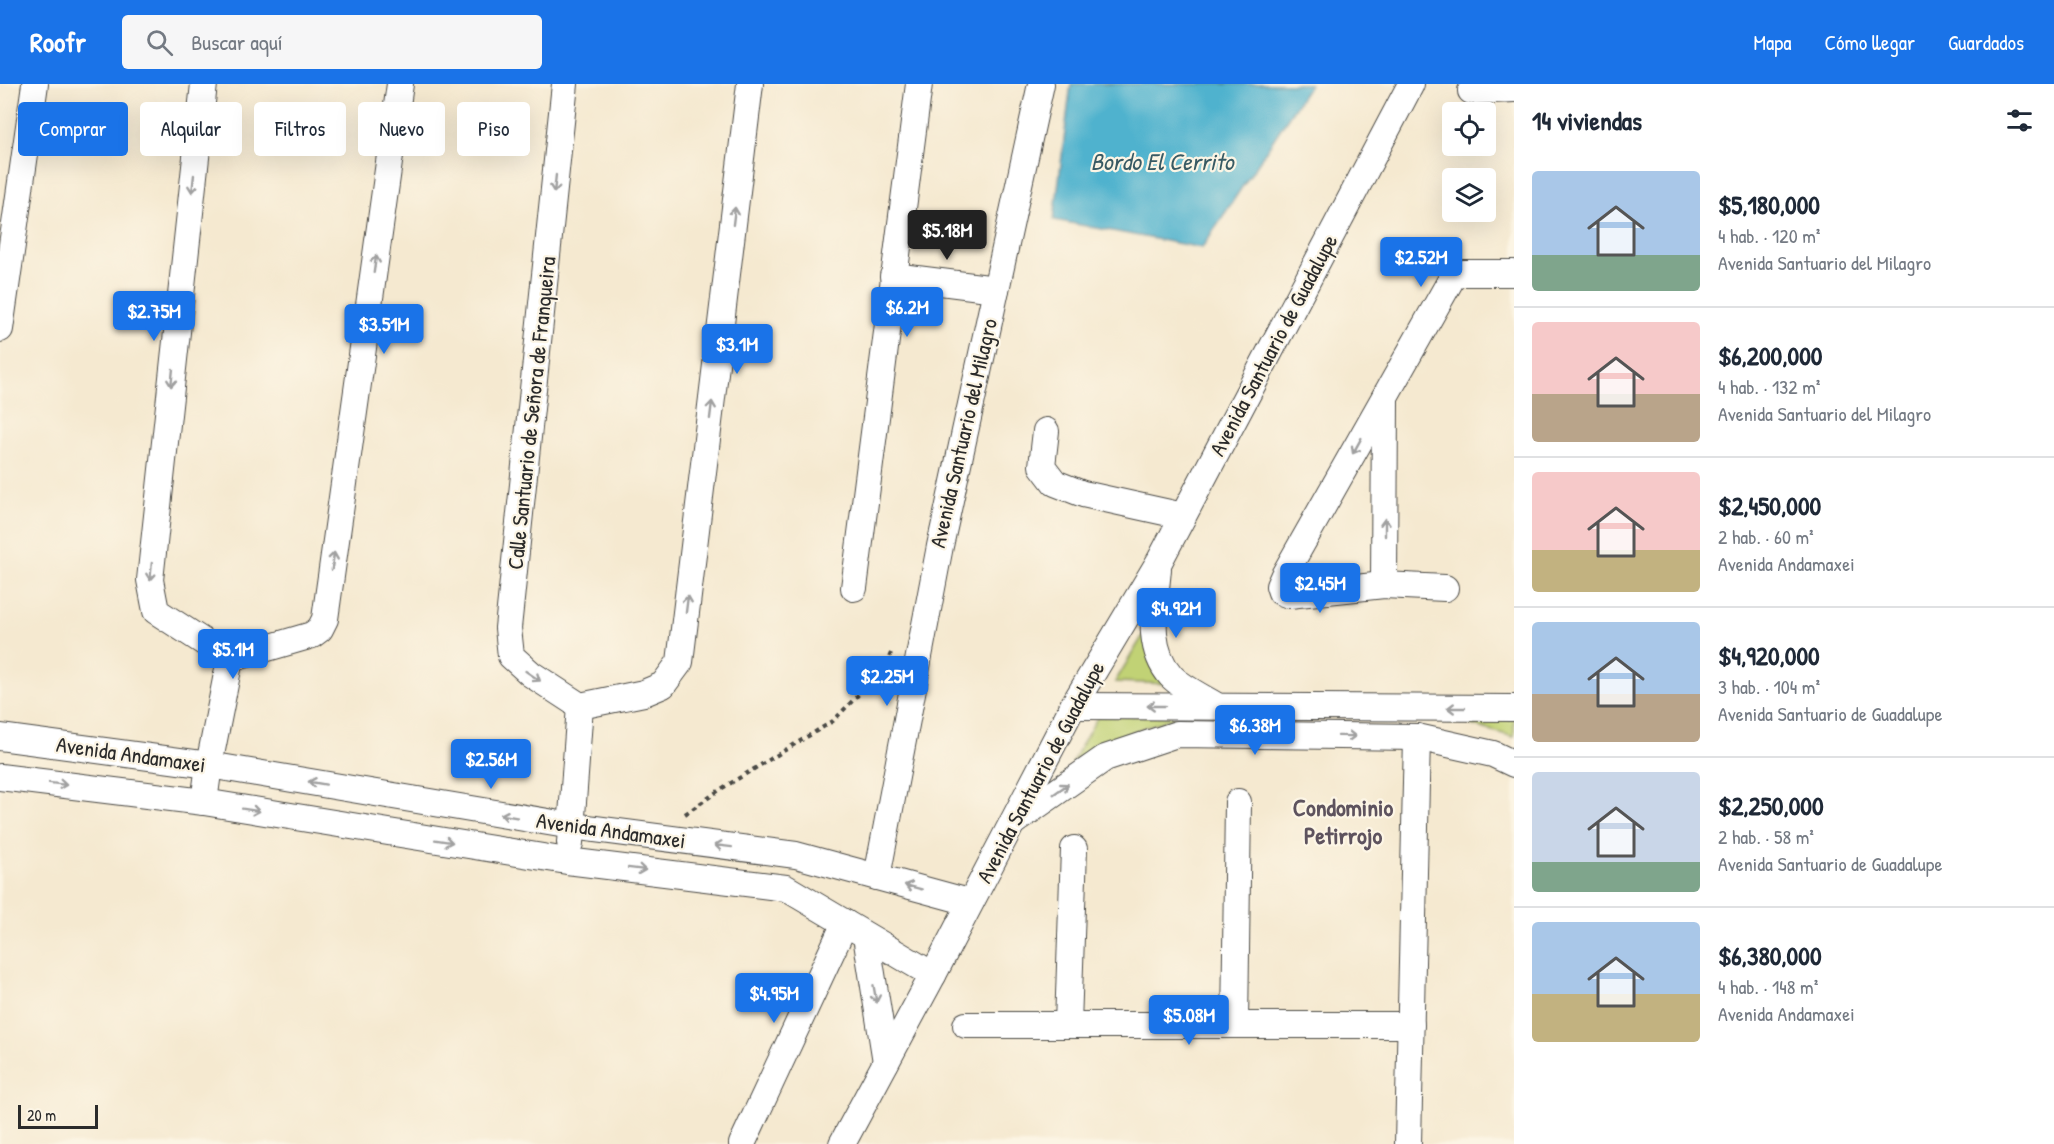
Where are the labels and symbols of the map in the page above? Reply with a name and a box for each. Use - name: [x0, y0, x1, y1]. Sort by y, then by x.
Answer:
- water label: Bordo El Cerrito: [1091, 145, 1236, 177]
- one-way arrow: [187, 173, 198, 193]
- one-way arrow: [549, 174, 560, 193]
- one-way arrow: [729, 207, 740, 227]
- pin: $5.18M: [898, 210, 996, 261]
- street label: Avenida Santuario de Guadalupe: [1202, 229, 1344, 461]
- pin: $2.52M: [1372, 237, 1470, 288]
- one-way arrow: [369, 255, 380, 275]
- street label: Calle Santuario de Señora de Franqueira: [500, 255, 562, 571]
- pin: $6.2M: [865, 287, 949, 338]
- pin: $2.75M: [105, 291, 203, 342]
- pin: $3.51M: [335, 304, 433, 355]
- street label: Avenida Santuario del Milagro: [922, 315, 1004, 551]
- pin: $3.1M: [695, 324, 779, 375]
- one-way arrow: [166, 367, 177, 387]
- one-way arrow: [706, 401, 717, 420]
- one-way arrow: [1350, 437, 1362, 454]
- one-way arrow: [1379, 517, 1391, 537]
- one-way arrow: [327, 552, 338, 572]
- one-way arrow: [145, 561, 156, 581]
- pin: $2.45M: [1271, 563, 1369, 614]
- pin: $4.92M: [1127, 588, 1225, 639]
- one-way arrow: [682, 594, 693, 614]
- pin: $5.1M: [191, 629, 275, 680]
- pin: $2.25M: [838, 656, 936, 707]
- street label: Avenida Santuario de Guadalupe: [969, 656, 1111, 888]
- one-way arrow: [525, 670, 541, 682]
- one-way arrow: [1146, 700, 1166, 712]
- one-way arrow: [1446, 702, 1466, 714]
- pin: $6.38M: [1206, 705, 1304, 756]
- street label: Avenida Andamaxei: [54, 729, 208, 779]
- one-way arrow: [1336, 730, 1356, 742]
- pin: $2.56M: [442, 739, 540, 790]
- one-way arrow: [307, 777, 327, 788]
- one-way arrow: [48, 779, 68, 790]
- one-way arrow: [1052, 783, 1068, 795]
- district label: Condominio Petirrojo: [1293, 791, 1393, 851]
- one-way arrow: [241, 804, 261, 815]
- street label: Avenida Andamaxei: [534, 805, 688, 855]
- one-way arrow: [499, 810, 519, 821]
- one-way arrow: [434, 835, 453, 846]
- one-way arrow: [713, 840, 733, 851]
- one-way arrow: [626, 864, 646, 875]
- one-way arrow: [904, 881, 923, 892]
- pin: $4.95M: [725, 973, 823, 1024]
- one-way arrow: [870, 983, 881, 1003]
- pin: $5.08M: [1140, 995, 1238, 1046]
- scale bar: [18, 1102, 98, 1130]

